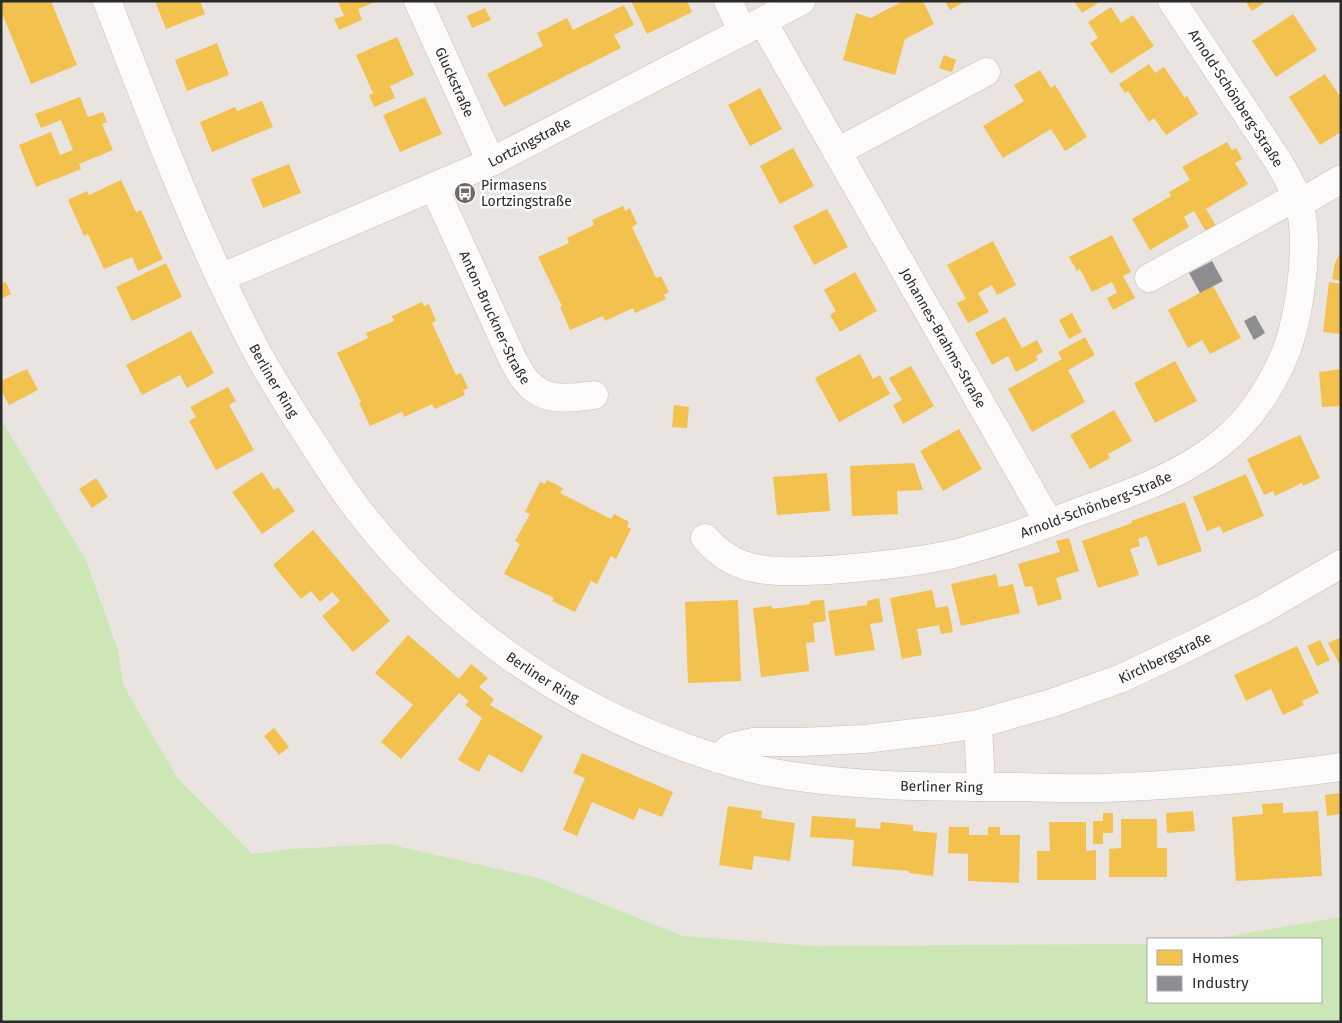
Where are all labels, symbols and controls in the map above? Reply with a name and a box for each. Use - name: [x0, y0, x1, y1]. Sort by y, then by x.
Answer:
- street label: Arnold-Schönberg-Straße: [1185, 26, 1286, 170]
- street label: Gluckstraße: [431, 45, 478, 120]
- street label: Lortzingstraße: [485, 114, 574, 171]
- place label: Pirmasens Lortzingstraße: [481, 177, 572, 210]
- bus stop icon: Pirmasens Lortzingstraße: [453, 181, 477, 205]
- street label: Anton-Bruckner-Straße: [455, 248, 534, 388]
- street label: Johannes-Brahms-Straße: [896, 265, 990, 411]
- street label: Berliner Ring: [245, 341, 302, 421]
- street label: Arnold-Schönberg-Straße: [1018, 468, 1175, 542]
- street label: Kirchbergstraße: [1116, 629, 1214, 687]
- street label: Berliner Ring: [503, 648, 582, 707]
- street label: Berliner Ring: [900, 778, 984, 796]
- legend: [1147, 938, 1322, 1003]
- text: Homes: [1192, 949, 1239, 967]
- text: Industry: [1192, 974, 1249, 992]

